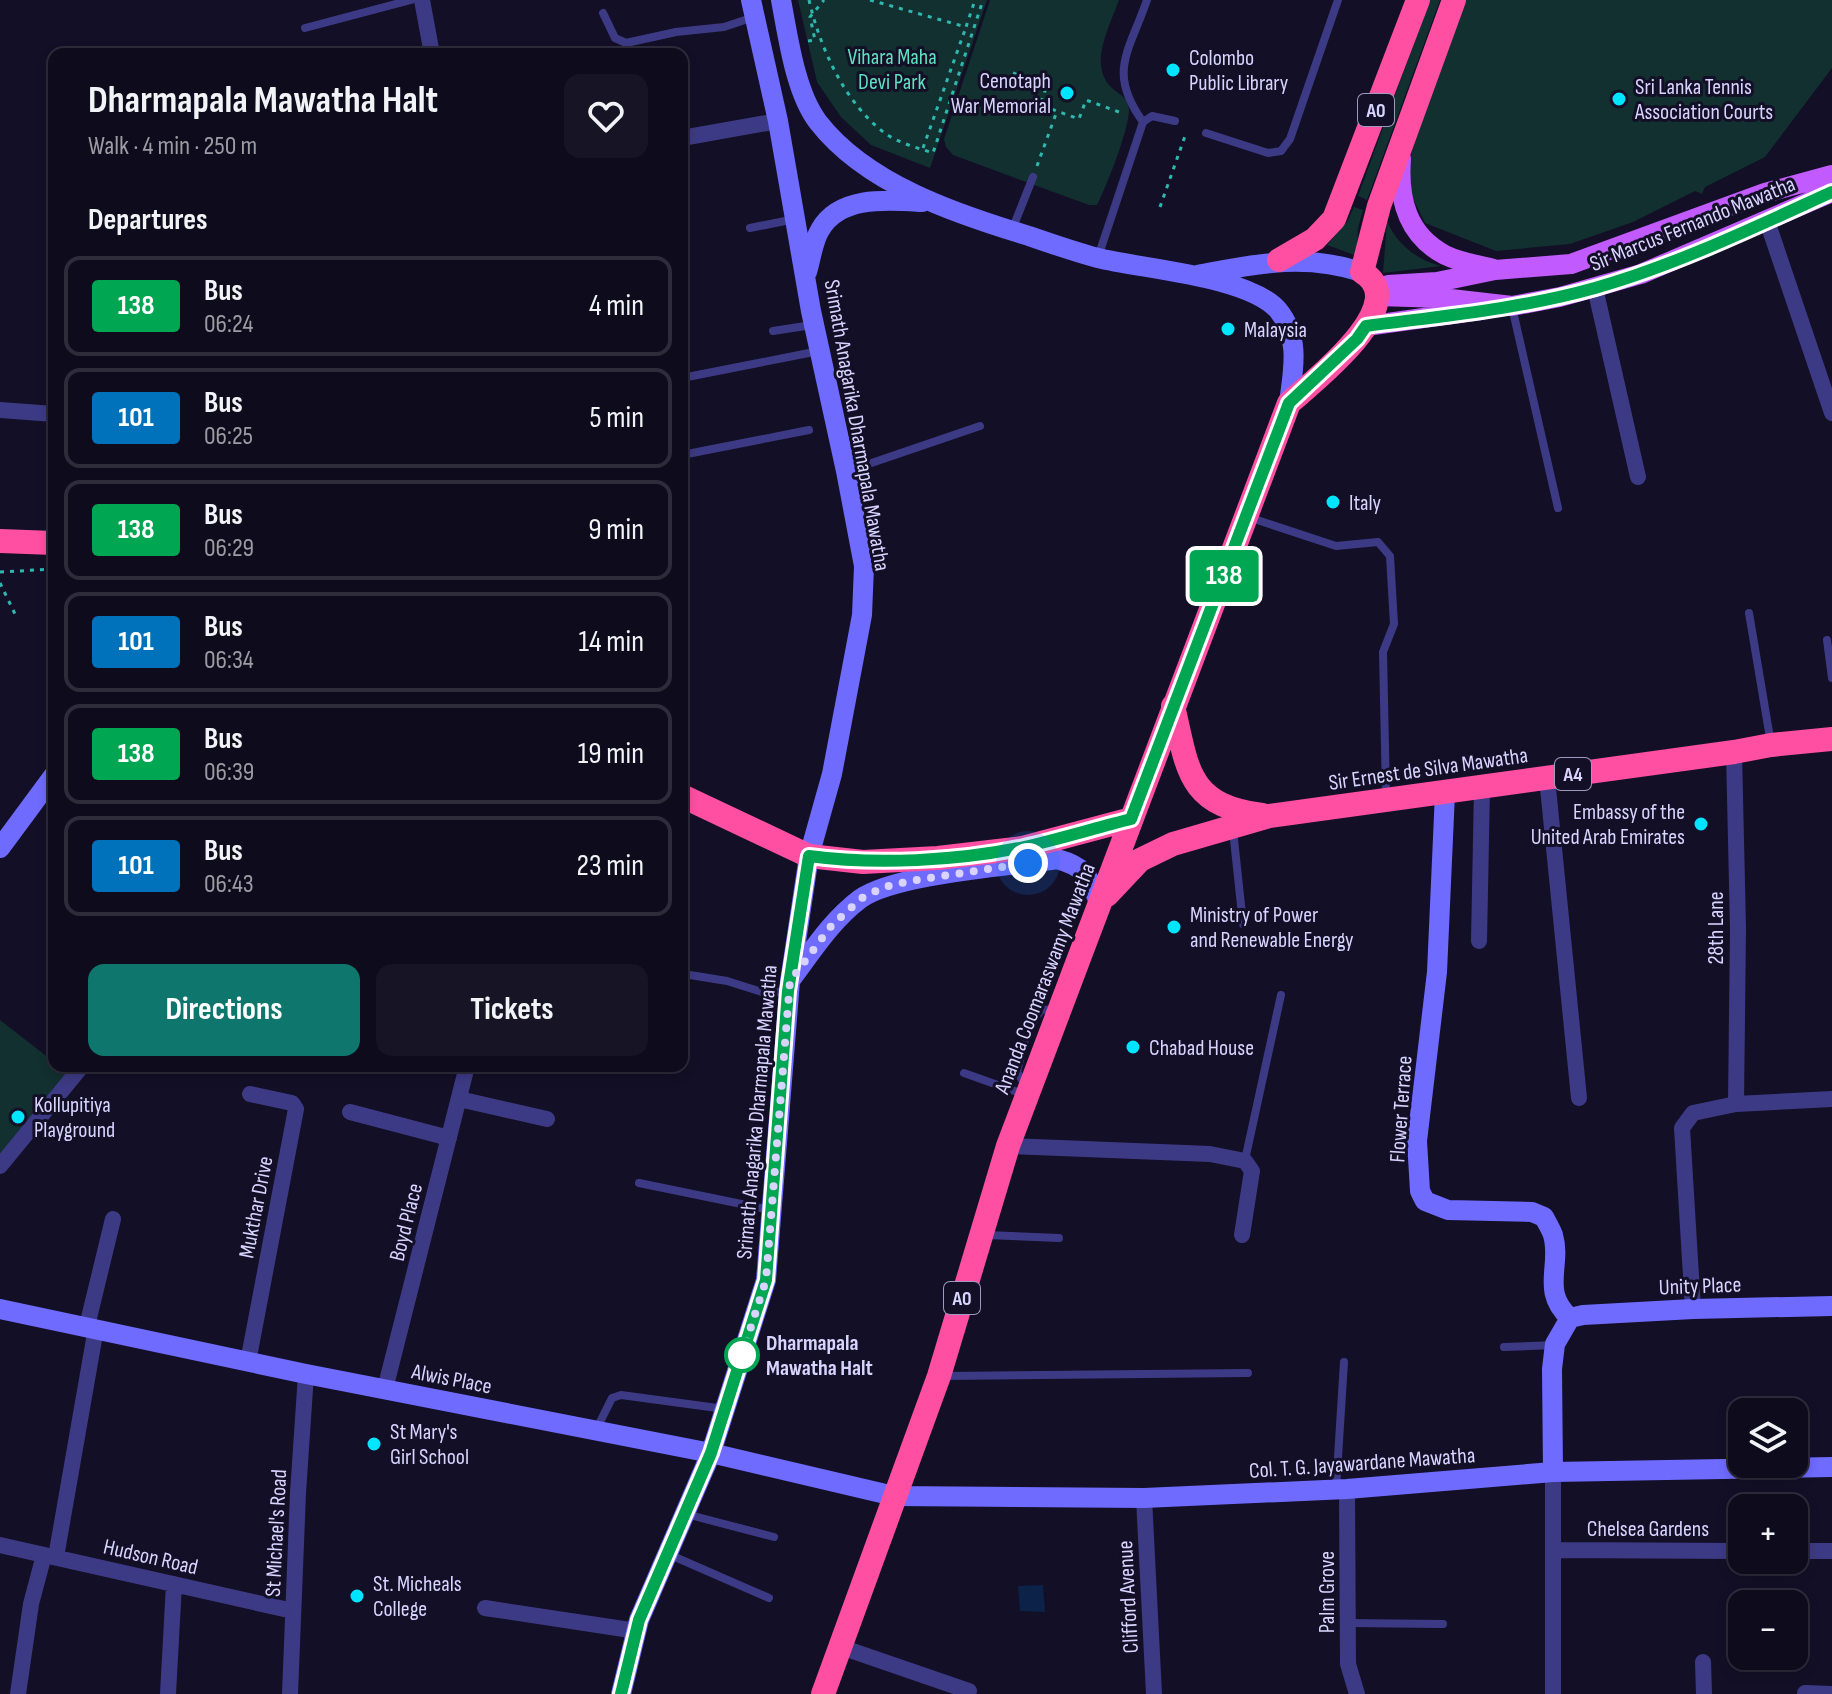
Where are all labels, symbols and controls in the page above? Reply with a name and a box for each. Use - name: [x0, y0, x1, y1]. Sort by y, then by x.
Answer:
- park label: Vihara Maha Devi Park: [847, 44, 937, 96]
- place label: Colombo Public Library: [1189, 45, 1289, 97]
- marker: Colombo Public Library: [1164, 61, 1182, 79]
- place label: Cenotaph War Memorial: [951, 68, 1051, 120]
- button: heart: [564, 74, 648, 158]
- place label: Sri Lanka Tennis Association Courts: [1634, 74, 1773, 126]
- text: Dharmapala Mawatha Halt: [88, 78, 438, 123]
- marker: Cenotaph War Memorial: [1058, 84, 1076, 102]
- marker: Sri Lanka Tennis Association Courts: [1610, 90, 1628, 108]
- road number: A0: [1358, 94, 1394, 126]
- text: Walk · 4 min · 250 m: [88, 131, 257, 162]
- street label: Sir Marcus Fernando Mawatha: [1586, 171, 1799, 278]
- text: Departures: [88, 202, 208, 238]
- text: Bus: [204, 273, 243, 309]
- street label: Srimath Anagarika Dharmapala Mawatha: [818, 278, 895, 573]
- text: 4 min: [589, 288, 644, 324]
- text: 138: [118, 289, 154, 322]
- text: 06:24: [204, 309, 253, 340]
- place label: Malaysia: [1244, 317, 1307, 344]
- marker: Malaysia: [1219, 320, 1237, 338]
- text: Bus: [204, 385, 243, 421]
- text: 5 min: [590, 400, 644, 436]
- text: 101: [118, 401, 154, 434]
- text: 06:25: [204, 421, 253, 452]
- place label: Italy: [1349, 490, 1382, 517]
- marker: Italy: [1324, 493, 1342, 511]
- text: Bus: [204, 497, 243, 533]
- text: 9 min: [588, 512, 644, 548]
- text: 138: [118, 513, 154, 546]
- text: 06:29: [204, 533, 254, 564]
- line badge: 138: [1178, 550, 1270, 602]
- text: 138: [1206, 559, 1242, 592]
- text: Bus: [204, 609, 243, 645]
- text: 14 min: [579, 624, 644, 660]
- text: 101: [118, 625, 154, 658]
- text: 06:34: [204, 645, 254, 676]
- text: Bus: [204, 721, 243, 757]
- text: 19 min: [578, 736, 644, 772]
- text: 138: [118, 737, 154, 770]
- street label: Sir Ernest de Silva Mawatha: [1327, 742, 1530, 797]
- text: 06:39: [204, 757, 254, 788]
- road number: A4: [1555, 758, 1591, 790]
- place label: Embassy of the United Arab Emirates: [1531, 799, 1685, 851]
- marker: Embassy of the United Arab Emirates: [1692, 815, 1710, 833]
- text: Bus: [204, 833, 243, 869]
- your location: [1008, 843, 1048, 883]
- text: 23 min: [577, 848, 644, 884]
- text: 101: [118, 849, 154, 882]
- street label: Ananda Coomaraswamy Mawatha: [989, 859, 1102, 1099]
- text: 06:43: [204, 869, 254, 900]
- street label: 28th Lane: [1703, 891, 1730, 965]
- place label: Ministry of Power and Renewable Energy: [1190, 902, 1354, 954]
- marker: Ministry of Power and Renewable Energy: [1165, 918, 1183, 936]
- button: Directions: [88, 964, 360, 1056]
- button: Tickets: [376, 964, 648, 1056]
- street label: Srimath Anagarika Dharmapala Mawatha: [731, 964, 784, 1260]
- place label: Chabad House: [1149, 1035, 1254, 1062]
- marker: Chabad House: [1124, 1038, 1142, 1056]
- street label: Flower Terrace: [1384, 1055, 1419, 1163]
- place label: Kollupitiya Playground: [34, 1092, 115, 1144]
- marker: Kollupitiya Playground: [9, 1108, 27, 1126]
- street label: Mukthar Drive: [233, 1154, 280, 1261]
- street label: Boyd Place: [384, 1181, 429, 1264]
- street label: Unity Place: [1658, 1272, 1742, 1301]
- road number: A0: [944, 1282, 980, 1314]
- place label: Dharmapala Mawatha Halt: [766, 1330, 873, 1382]
- marker: Dharmapala Mawatha Halt: [725, 1338, 759, 1372]
- street label: Alwis Place: [408, 1358, 494, 1400]
- map controls: [1728, 1398, 1808, 1670]
- button: layers: [1728, 1398, 1808, 1478]
- place label: St Mary's Girl School: [390, 1419, 469, 1471]
- marker: St Mary's Girl School: [365, 1435, 383, 1453]
- street label: Col. T. G. Jayawardane Mawatha: [1248, 1442, 1476, 1485]
- street label: St Michael's Road: [260, 1468, 293, 1598]
- button: +: [1728, 1494, 1808, 1574]
- street label: Chelsea Gardens: [1587, 1516, 1709, 1543]
- street label: Hudson Road: [101, 1533, 201, 1581]
- street label: Clifford Avenue: [1112, 1540, 1145, 1654]
- street label: Palm Grove: [1314, 1551, 1341, 1633]
- place label: St. Micheals College: [373, 1571, 462, 1623]
- marker: St. Micheals College: [348, 1587, 366, 1605]
- button: −: [1728, 1590, 1808, 1670]

